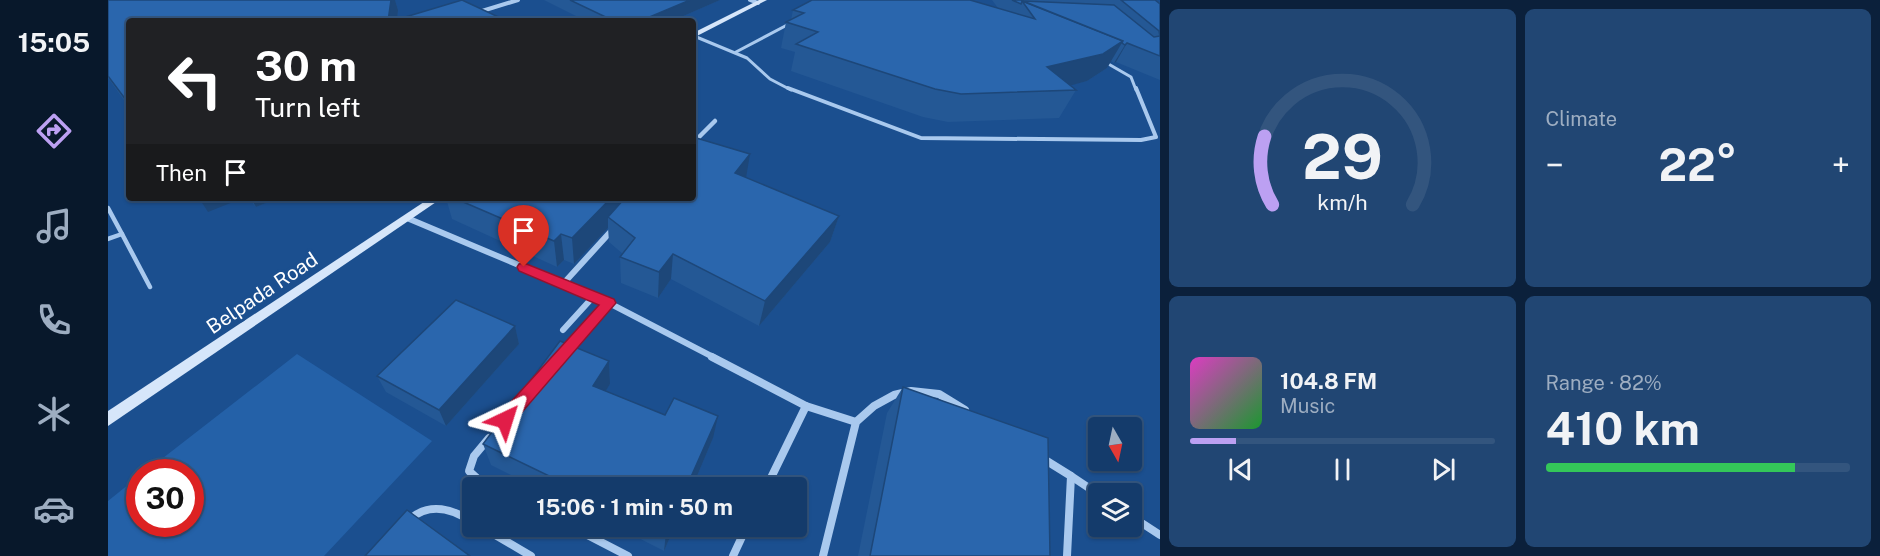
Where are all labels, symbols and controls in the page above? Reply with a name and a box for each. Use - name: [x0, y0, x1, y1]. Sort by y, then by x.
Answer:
- text: 15:05: [18, 26, 90, 58]
- text: 30 m: [255, 41, 357, 90]
- icon: left: [156, 42, 234, 120]
- text: Turn left: [255, 91, 361, 123]
- text: Climate: [1546, 107, 1617, 131]
- icon: directions: [33, 110, 75, 152]
- text: 29: [1302, 120, 1383, 193]
- text: 22°: [1659, 138, 1737, 191]
- text: −: [1546, 146, 1564, 184]
- text: +: [1832, 146, 1850, 184]
- icon: arrive: [219, 156, 252, 189]
- text: Then: [156, 160, 207, 186]
- text: km/h: [1317, 190, 1367, 215]
- icon: music: [33, 205, 75, 247]
- pin: [498, 205, 549, 267]
- icon: arrive: [507, 214, 540, 247]
- street label: Belpada Road: [202, 247, 322, 339]
- icon: phone: [33, 299, 75, 341]
- text: 104.8 FM: [1280, 368, 1377, 394]
- text: Range · 82%: [1546, 371, 1662, 395]
- position arrow: [473, 388, 537, 452]
- icon: climate: [33, 393, 75, 435]
- text: Music: [1280, 394, 1335, 418]
- text: 410 km: [1546, 402, 1700, 455]
- north arrow: [1088, 417, 1142, 471]
- map controls: [1088, 417, 1142, 537]
- icon: previous: [1224, 453, 1257, 486]
- icon: pause: [1326, 453, 1359, 486]
- icon: next: [1427, 453, 1460, 486]
- speed limit sign: 30: [126, 459, 204, 537]
- button: layers: [1088, 483, 1142, 537]
- icon: car: [33, 488, 75, 530]
- text: 15:06 · 1 min · 50 m: [536, 494, 733, 520]

